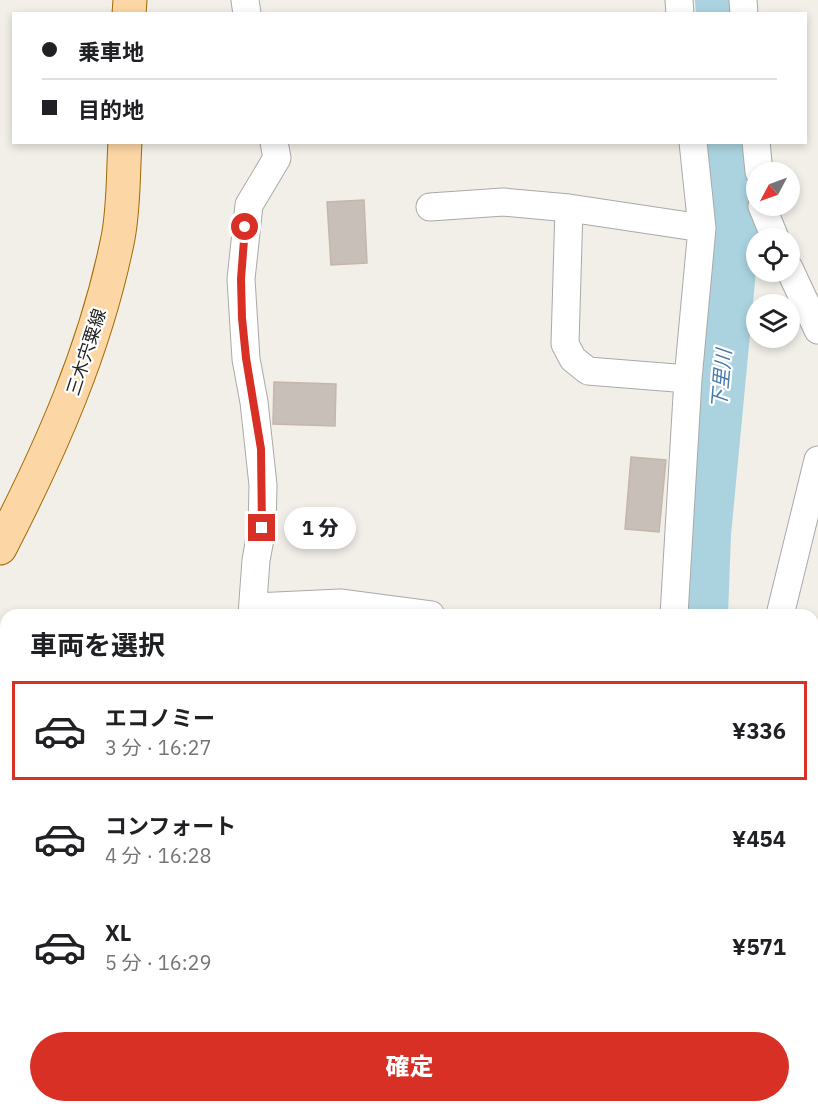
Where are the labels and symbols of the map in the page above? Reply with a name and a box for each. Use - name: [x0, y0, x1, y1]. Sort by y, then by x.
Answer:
- north arrow: [746, 162, 800, 216]
- route start: [231, 213, 258, 240]
- street label: 三木宍粟線: [61, 306, 111, 398]
- water label: 下里川: [705, 346, 737, 410]
- callout: 1 分: [283, 507, 355, 549]
- route end: [248, 514, 275, 541]

